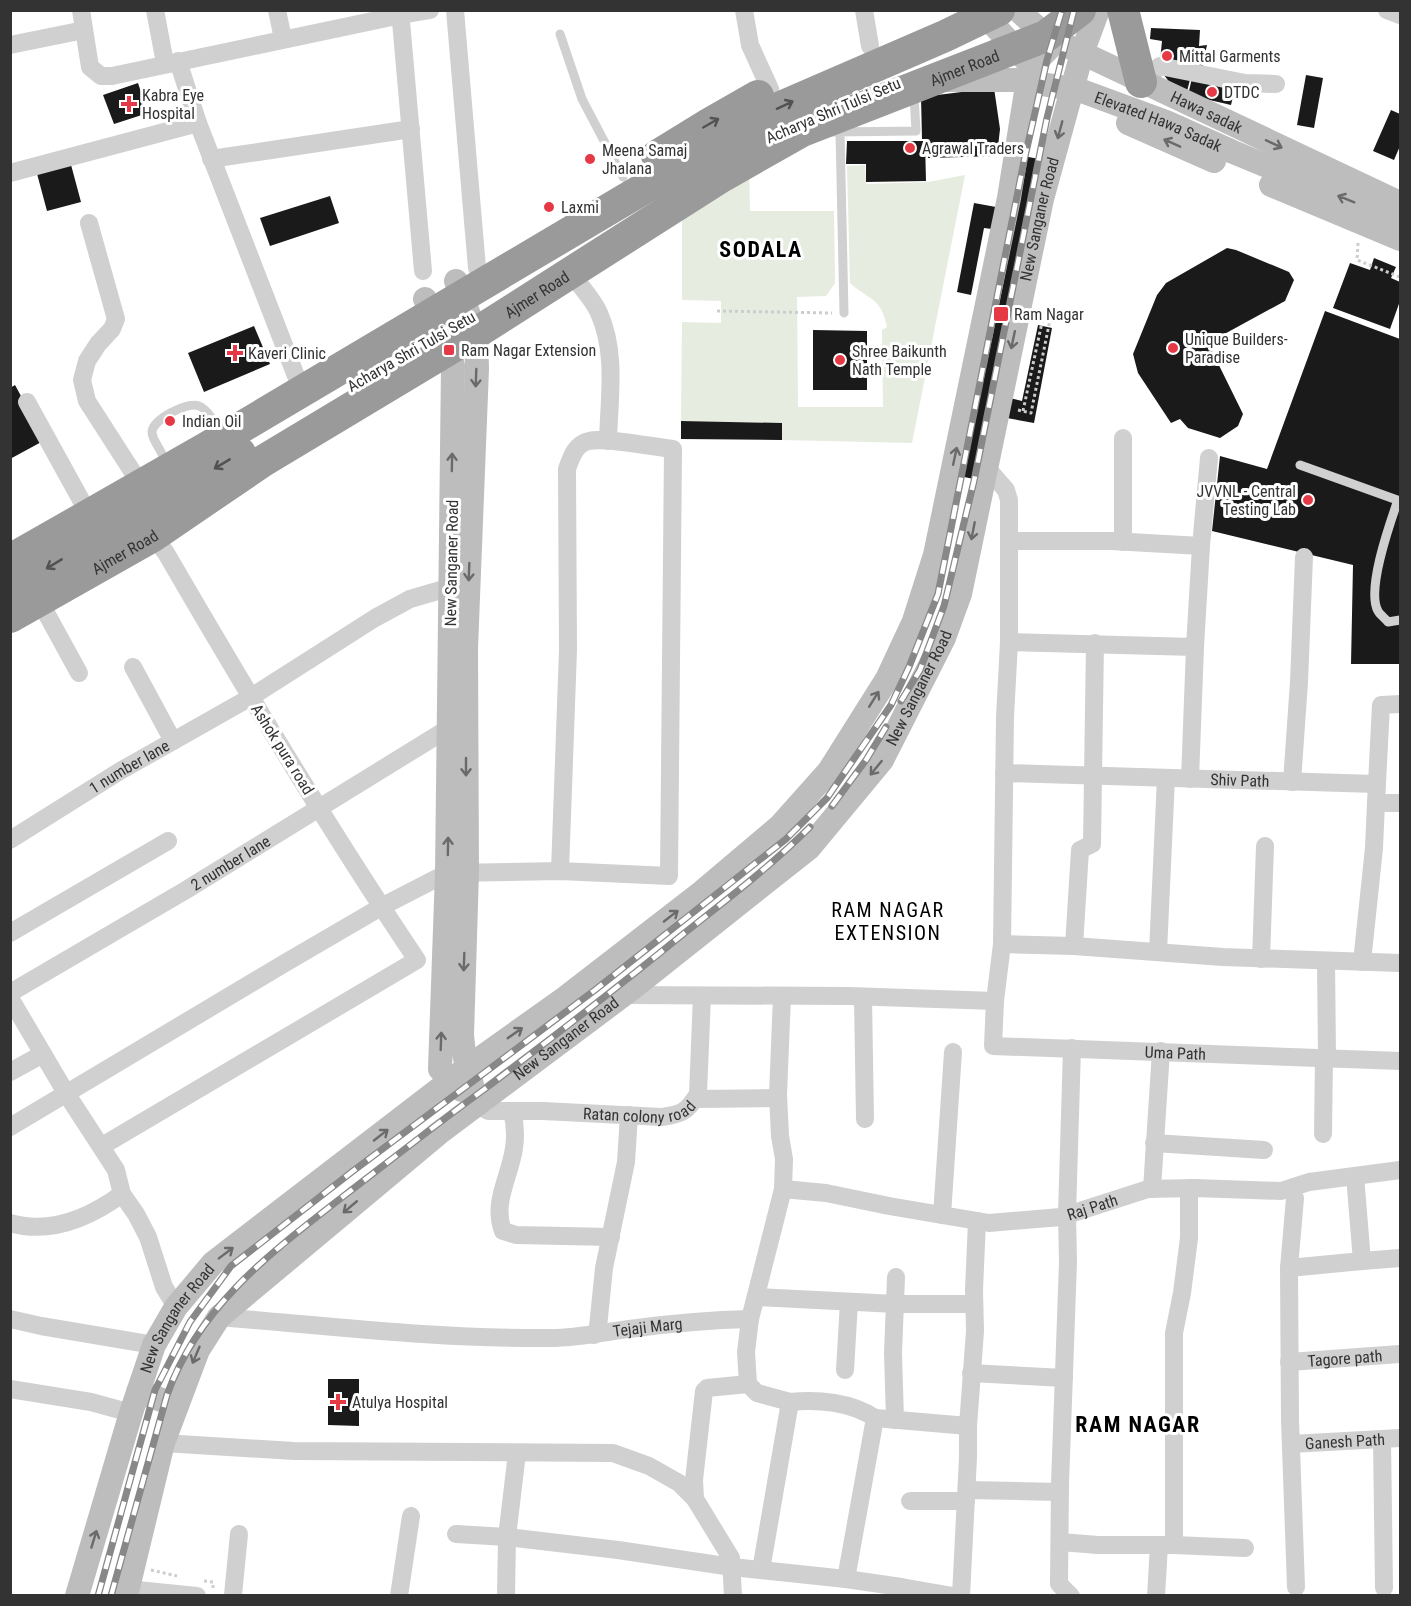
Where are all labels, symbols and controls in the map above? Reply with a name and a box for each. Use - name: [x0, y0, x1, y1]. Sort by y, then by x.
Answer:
- street label: Ajmer Road: [927, 46, 1002, 90]
- place label: Mittal Garments: [1179, 47, 1281, 66]
- marker: Mittal Garments: [1160, 49, 1174, 63]
- street label: Acharya Shri Tulsi Setu: [763, 73, 904, 147]
- place label: DTDC: [1224, 83, 1259, 102]
- marker: DTDC: [1205, 85, 1219, 99]
- place label: Kabra Eye Hospital: [142, 86, 204, 123]
- street label: Hawa sadak: [1168, 87, 1246, 138]
- street label: Elevated Hawa Sadak: [1092, 88, 1225, 156]
- marker: Kabra Eye Hospital: [120, 95, 138, 113]
- one-way arrow: [776, 99, 794, 111]
- one-way arrow: [702, 117, 719, 129]
- one-way arrow: [1054, 120, 1065, 139]
- one-way arrow: [1164, 137, 1182, 149]
- one-way arrow: [1264, 138, 1282, 150]
- place label: Agrawal Traders: [922, 139, 1024, 158]
- place label: Meena Samaj Jhalana: [602, 141, 687, 178]
- marker: Agrawal Traders: [903, 141, 917, 155]
- marker: Meena Samaj Jhalana: [583, 152, 597, 166]
- street label: New Sanganer Road: [1016, 155, 1063, 283]
- one-way arrow: [1338, 193, 1356, 204]
- place label: Laxmi: [561, 198, 599, 217]
- marker: Laxmi: [542, 200, 556, 214]
- district label: SODALA: [719, 237, 803, 262]
- street label: Ajmer Road: [501, 267, 573, 322]
- marker: Ram Nagar: [992, 305, 1010, 323]
- place label: Ram Nagar: [1014, 305, 1084, 324]
- street label: Acharya Shri Tulsi Setu: [344, 307, 479, 396]
- place label: Unique Builders- Paradise: [1185, 330, 1288, 367]
- one-way arrow: [1007, 331, 1019, 350]
- place label: Ram Nagar Extension: [461, 341, 596, 360]
- marker: Unique Builders- Paradise: [1166, 341, 1180, 355]
- place label: Shree Baikunth Nath Temple: [852, 342, 947, 379]
- marker: Ram Nagar Extension: [442, 343, 456, 357]
- marker: Kaveri Clinic: [226, 344, 244, 362]
- place label: Kaveri Clinic: [248, 344, 326, 363]
- marker: Shree Baikunth Nath Temple: [833, 353, 847, 367]
- one-way arrow: [471, 367, 482, 387]
- place label: Indian Oil: [182, 412, 241, 431]
- marker: Indian Oil: [163, 414, 177, 428]
- one-way arrow: [950, 446, 961, 466]
- one-way arrow: [446, 452, 458, 472]
- one-way arrow: [214, 459, 231, 471]
- place label: JVVNL - Central Testing Lab: [1197, 482, 1296, 519]
- marker: JVVNL - Central Testing Lab: [1301, 493, 1315, 507]
- street label: New Sanganer Road: [441, 500, 462, 627]
- one-way arrow: [966, 521, 978, 540]
- street label: Ajmer Road: [89, 526, 162, 579]
- one-way arrow: [46, 559, 63, 571]
- one-way arrow: [463, 562, 475, 582]
- street label: New Sanganer Road: [882, 628, 956, 749]
- one-way arrow: [869, 691, 881, 708]
- street label: Ashok pura road: [247, 701, 318, 798]
- street label: 1 number lane: [86, 736, 173, 798]
- one-way arrow: [460, 757, 472, 777]
- one-way arrow: [869, 760, 882, 776]
- street label: Shiv Path: [1210, 770, 1270, 791]
- street label: 2 number lane: [187, 832, 274, 895]
- one-way arrow: [442, 836, 454, 856]
- district label: RAM NAGAR EXTENSION: [831, 898, 945, 945]
- one-way arrow: [663, 909, 679, 922]
- one-way arrow: [458, 952, 470, 972]
- street label: New Sanganer Road: [510, 993, 622, 1084]
- one-way arrow: [507, 1027, 523, 1039]
- one-way arrow: [435, 1031, 447, 1051]
- street label: Uma Path: [1144, 1043, 1206, 1064]
- street label: Ratan colony road: [583, 1097, 700, 1127]
- one-way arrow: [372, 1128, 388, 1141]
- street label: Raj Path: [1065, 1190, 1120, 1224]
- one-way arrow: [343, 1200, 358, 1214]
- one-way arrow: [218, 1247, 234, 1260]
- street label: New Sanganer Road: [136, 1260, 218, 1376]
- street label: Tejaji Marg: [612, 1314, 683, 1341]
- one-way arrow: [190, 1346, 201, 1364]
- street label: Tagore path: [1307, 1346, 1383, 1371]
- marker: Atulya Hospital: [329, 1393, 347, 1411]
- place label: Atulya Hospital: [352, 1393, 448, 1412]
- district label: RAM NAGAR: [1075, 1412, 1201, 1437]
- street label: Ganesh Path: [1304, 1430, 1385, 1453]
- one-way arrow: [89, 1530, 100, 1549]

